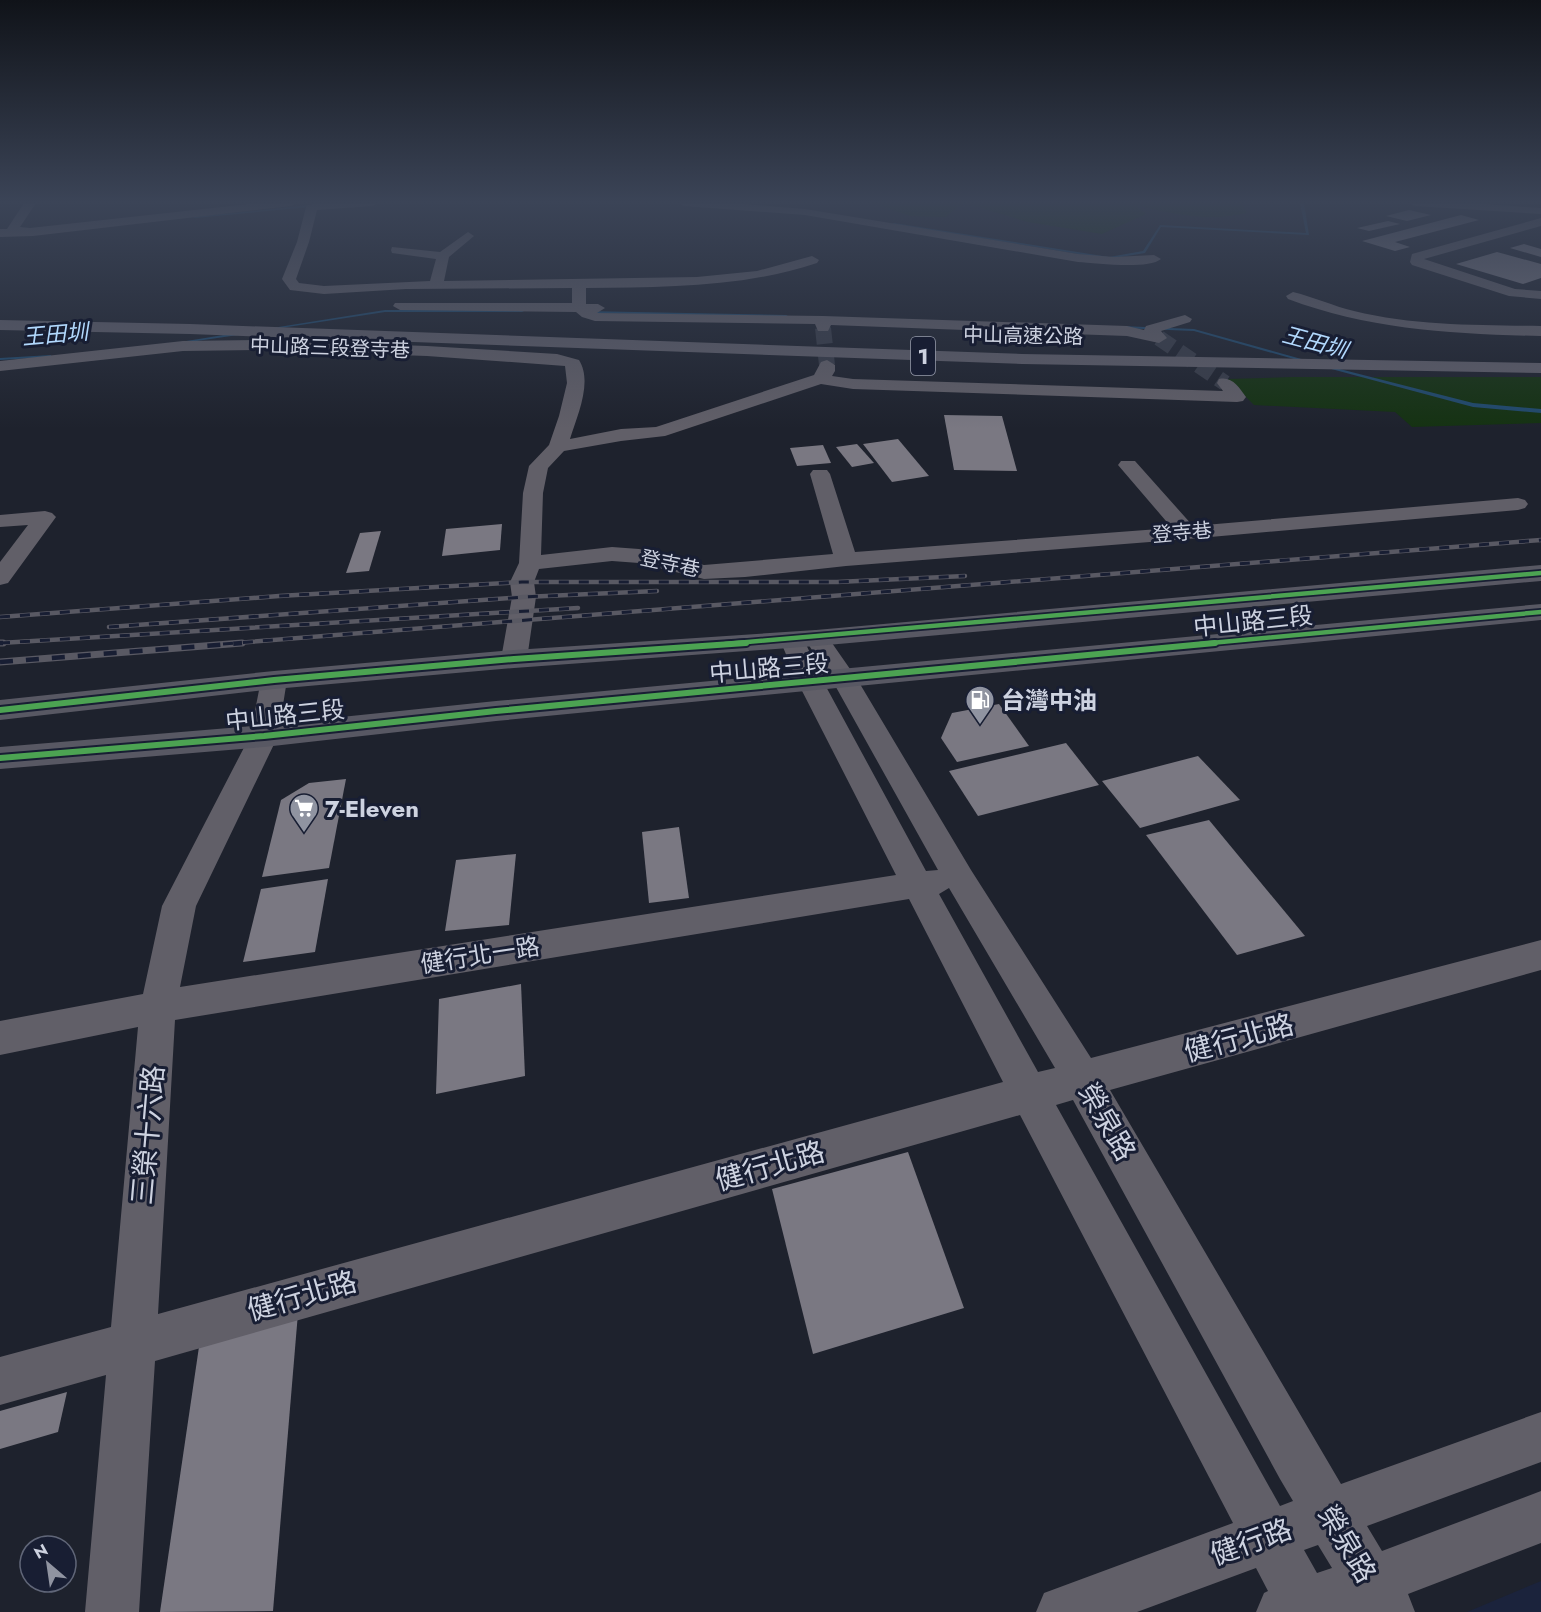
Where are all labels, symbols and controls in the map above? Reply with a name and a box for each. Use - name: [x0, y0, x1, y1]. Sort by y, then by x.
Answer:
- water label: 王田圳: [21, 315, 92, 353]
- water label: 王田圳: [1279, 318, 1354, 367]
- street label: 中山高速公路: [963, 320, 1083, 352]
- street label: 中山路三段登寺巷: [250, 331, 410, 365]
- road number: 1: [911, 337, 935, 375]
- street label: 登寺巷: [1151, 516, 1213, 550]
- street label: 登寺巷: [638, 544, 702, 584]
- street label: 中山路三段: [1191, 597, 1315, 645]
- street label: 中山路三段: [708, 645, 830, 691]
- place label: 台灣中油: [1001, 683, 1097, 718]
- fuel station icon: 台灣中油: [964, 684, 996, 726]
- street label: 中山路三段: [223, 691, 347, 739]
- place label: 7-Eleven: [325, 791, 419, 826]
- supermarket icon: 7-Eleven: [288, 792, 320, 834]
- street label: 健行北一路: [418, 928, 542, 982]
- street label: 健行北路: [1180, 1004, 1298, 1072]
- street label: 三榮十六路: [121, 1063, 175, 1207]
- street label: 榮泉路: [1068, 1075, 1146, 1169]
- street label: 健行北路: [711, 1131, 829, 1201]
- street label: 健行北路: [243, 1261, 361, 1331]
- street label: 榮泉路: [1308, 1497, 1386, 1591]
- street label: 健行路: [1205, 1508, 1297, 1576]
- north arrow: [18, 1534, 78, 1594]
- text: N: [30, 1538, 52, 1564]

